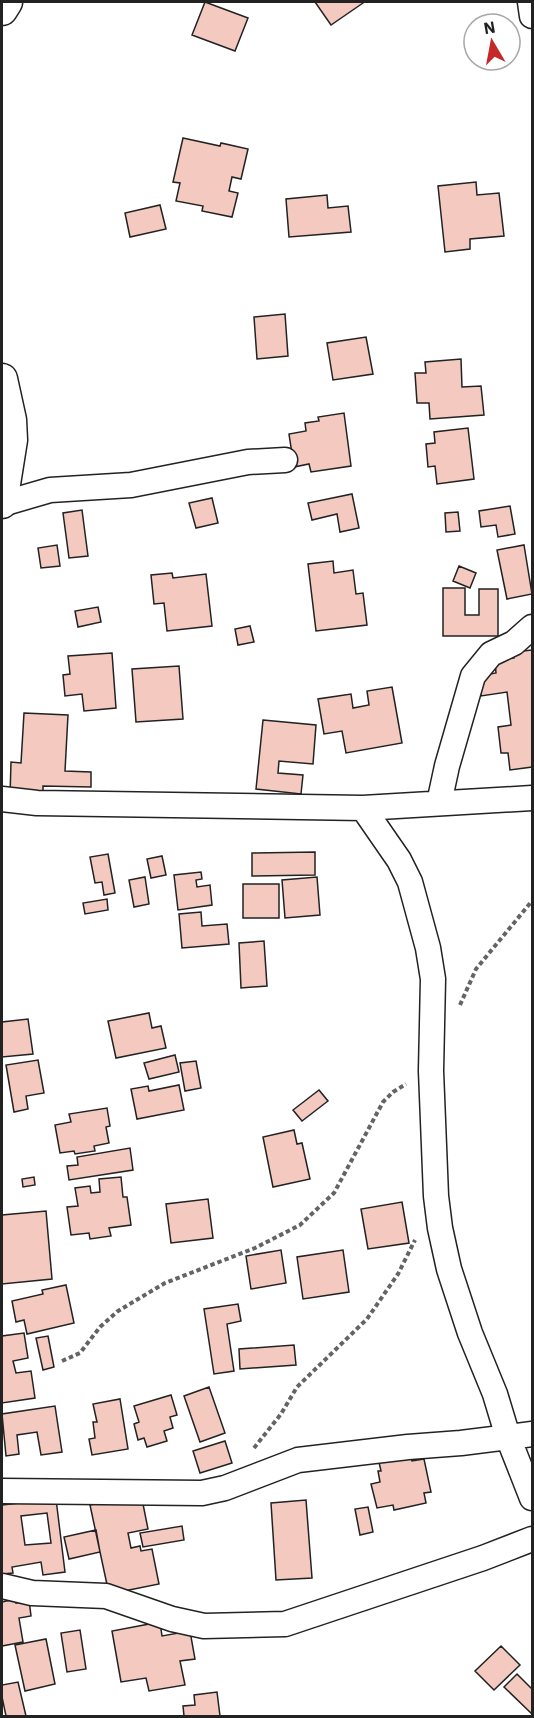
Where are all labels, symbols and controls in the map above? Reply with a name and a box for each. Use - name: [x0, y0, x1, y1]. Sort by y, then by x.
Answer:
- north arrow: [462, 12, 522, 72]
- text: N: [482, 16, 497, 38]

